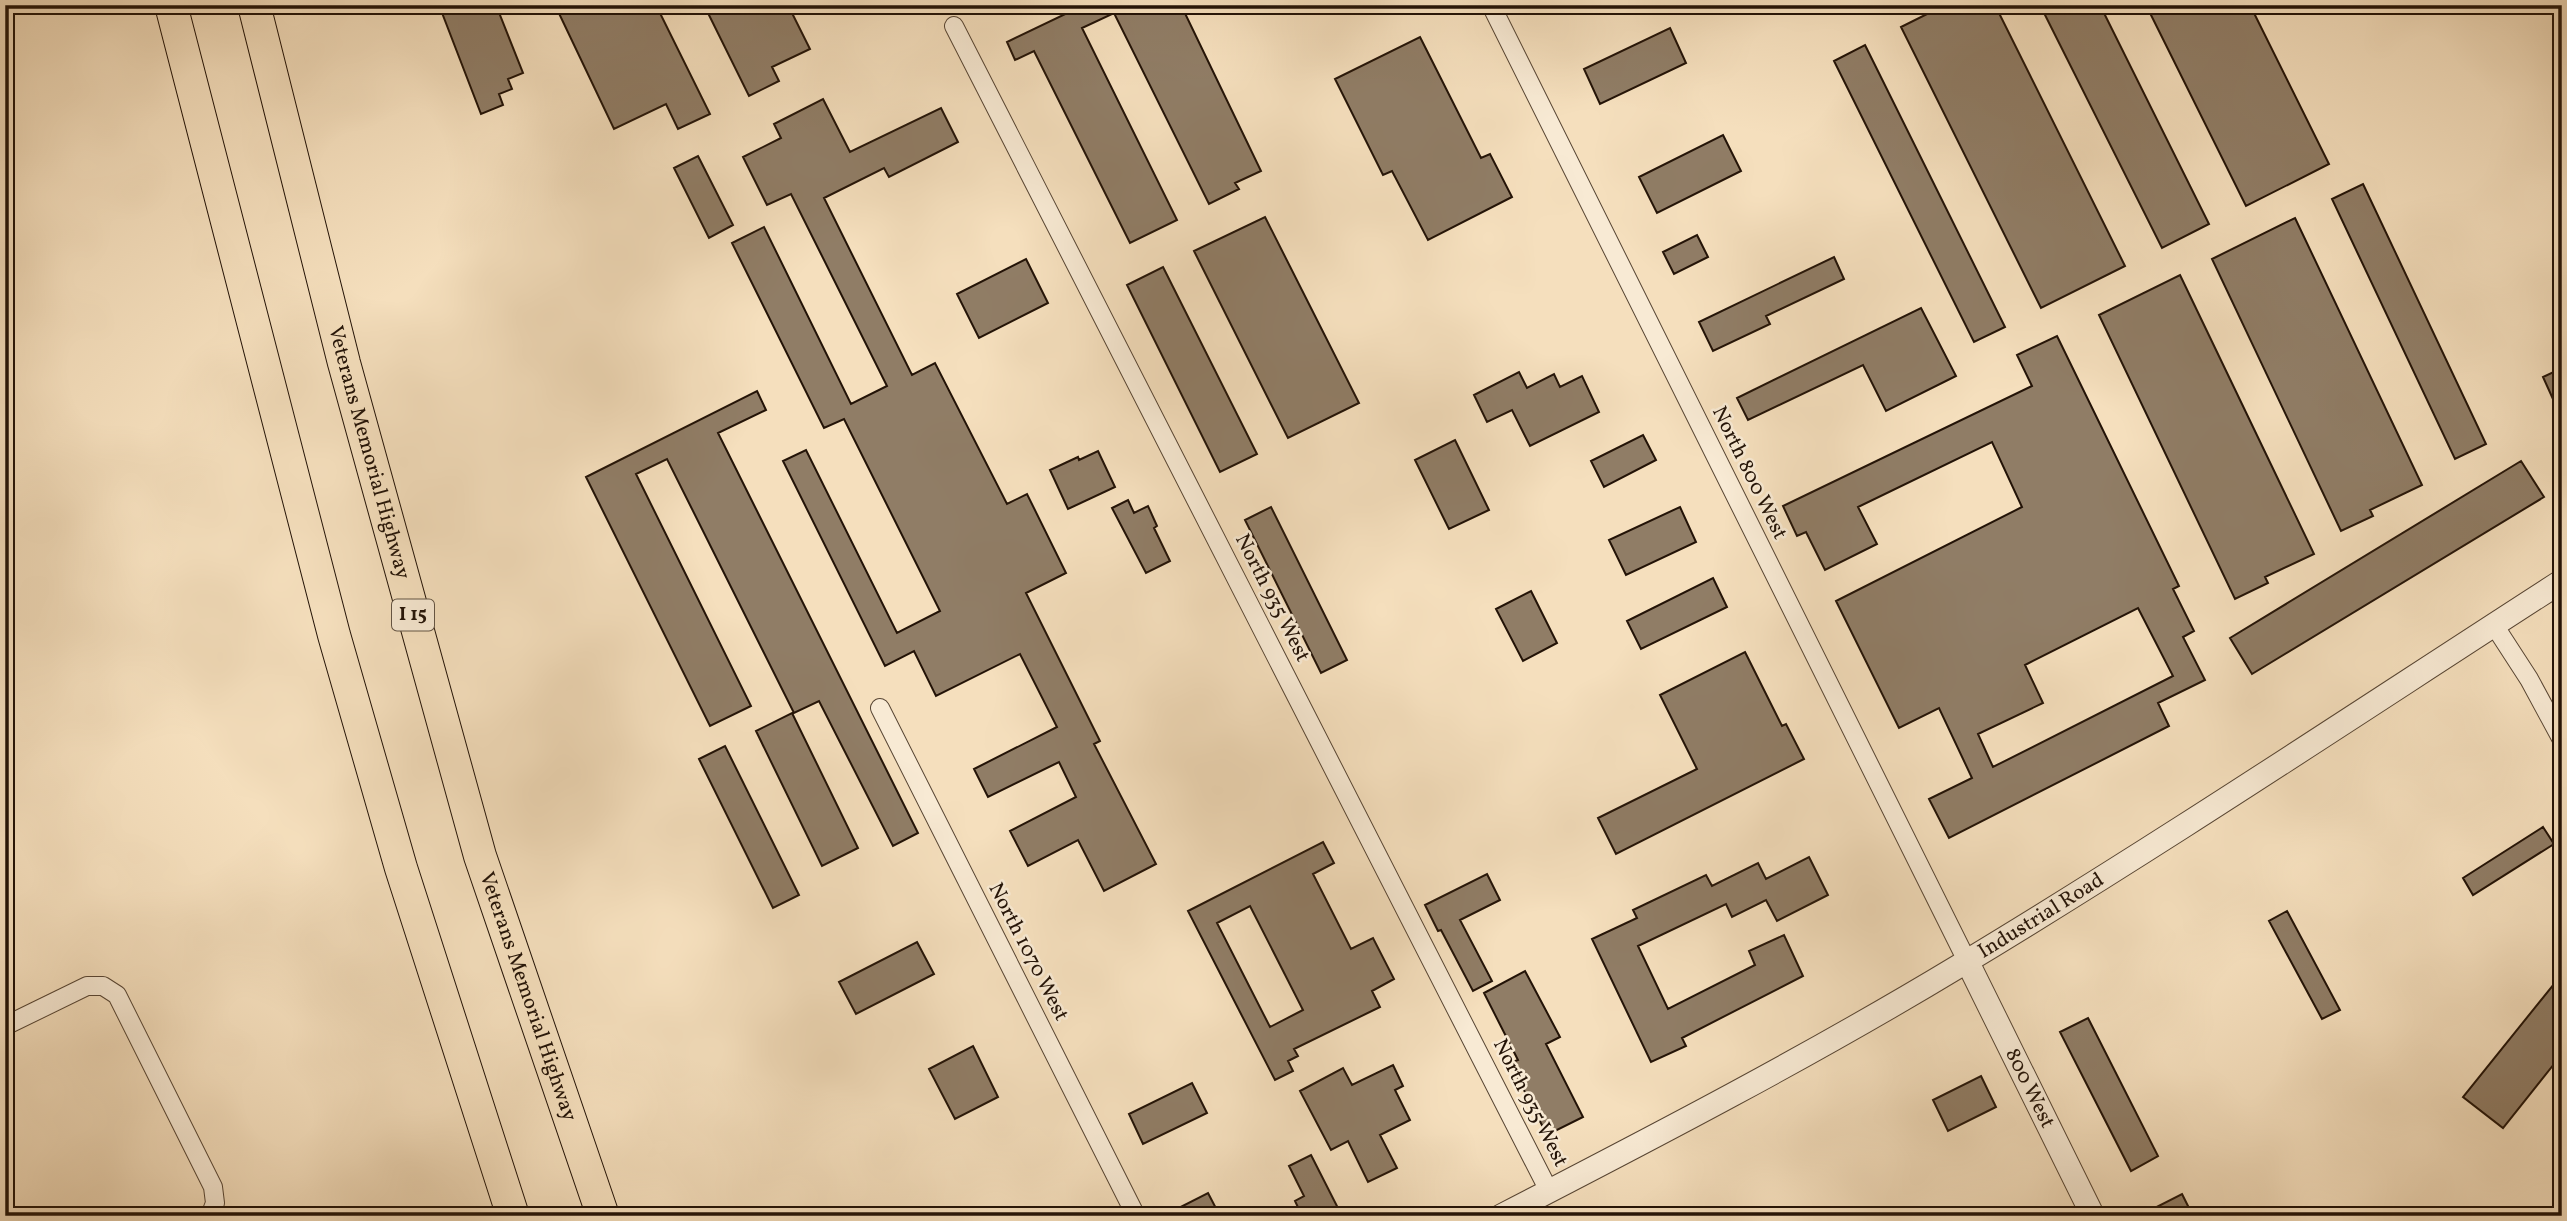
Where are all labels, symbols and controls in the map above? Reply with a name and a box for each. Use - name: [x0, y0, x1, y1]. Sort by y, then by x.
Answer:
- street label: Veterans Memorial Highway: [321, 323, 418, 583]
- street label: North 800 West: [1704, 401, 1794, 545]
- street label: North 935 West: [1227, 529, 1317, 667]
- road number: I 15: [392, 600, 434, 630]
- street label: Industrial Road: [1972, 866, 2110, 966]
- street label: Veterans Memorial Highway: [472, 868, 584, 1126]
- street label: North 1070 West: [981, 878, 1075, 1026]
- street label: North 935 West: [1485, 1034, 1575, 1172]
- street label: 800 West: [1998, 1043, 2062, 1133]

